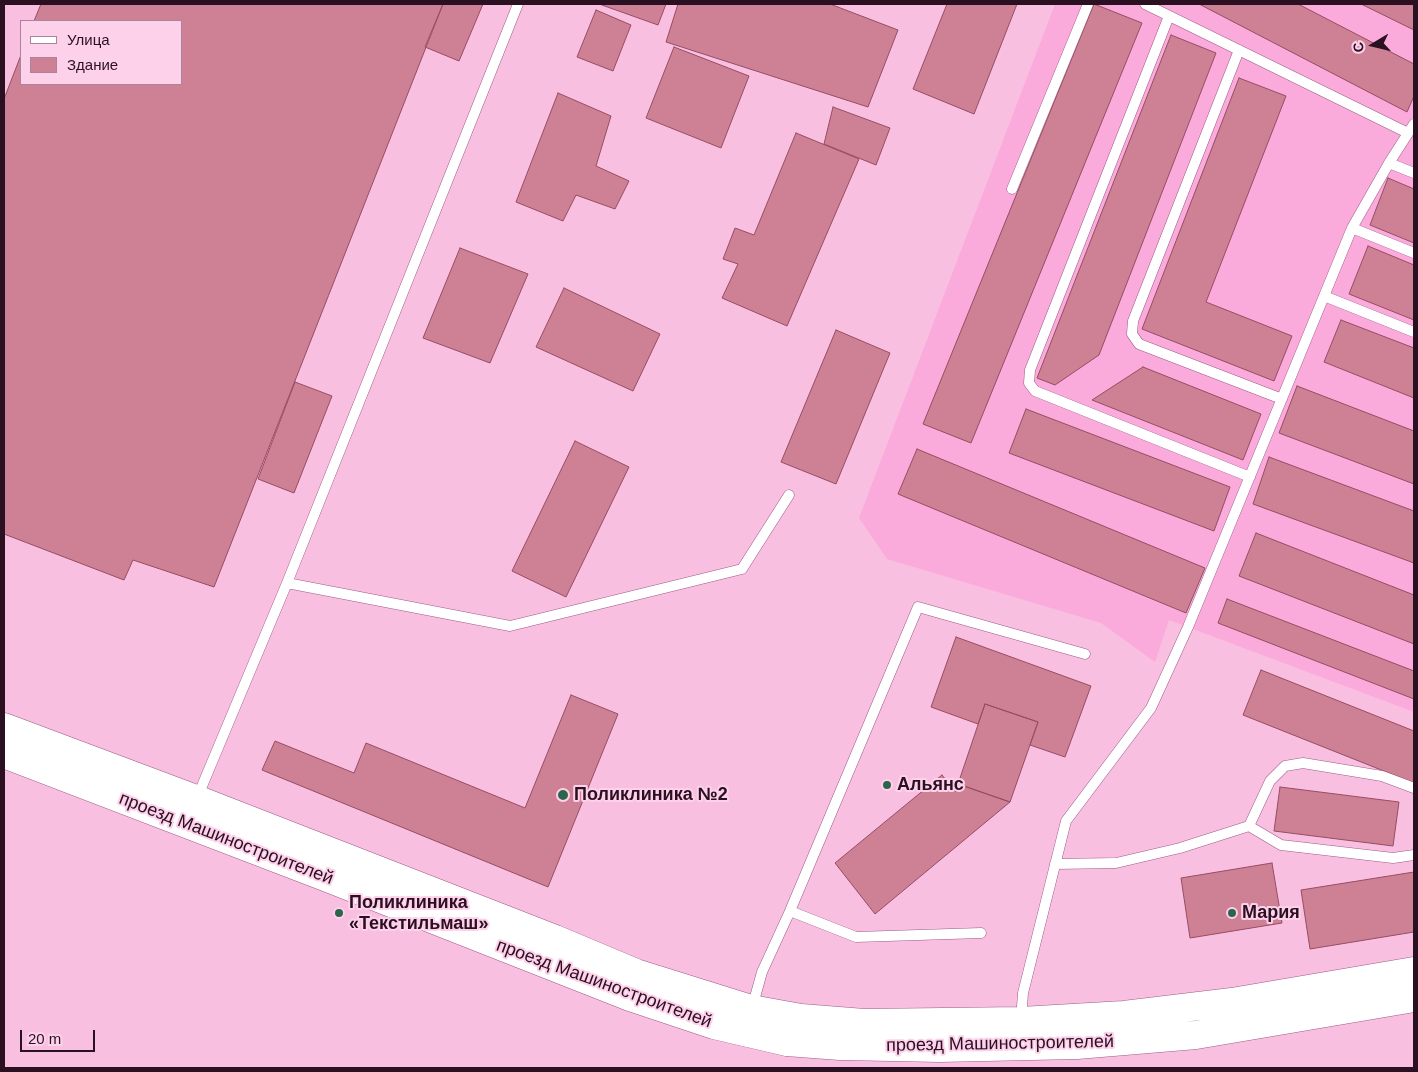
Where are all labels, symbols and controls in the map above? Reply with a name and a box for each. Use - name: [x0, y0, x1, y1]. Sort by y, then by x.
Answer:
- legend: [20, 20, 182, 85]
- north arrow: [1348, 20, 1398, 70]
- text: Улица: [67, 31, 110, 48]
- text: С: [1349, 41, 1367, 54]
- text: Здание: [67, 56, 118, 73]
- place label: Альянс: [897, 774, 964, 796]
- marker: Альянс: [881, 779, 893, 791]
- place label: Поликлиника №2: [574, 784, 728, 806]
- street label: проезд Машиностроителей: [116, 788, 336, 890]
- marker: Поликлиника №2: [556, 788, 570, 802]
- place label: Поликлиника «Текстильмаш»: [349, 892, 488, 934]
- place label: Мария: [1242, 902, 1300, 924]
- marker: Поликлиника «Текстильмаш»: [333, 907, 345, 919]
- marker: Мария: [1226, 907, 1238, 919]
- street label: проезд Машиностроителей: [493, 935, 715, 1033]
- scale bar: [22, 1020, 98, 1052]
- text: 20 m: [28, 1030, 61, 1047]
- street label: проезд Машиностроителей: [886, 1031, 1114, 1057]

